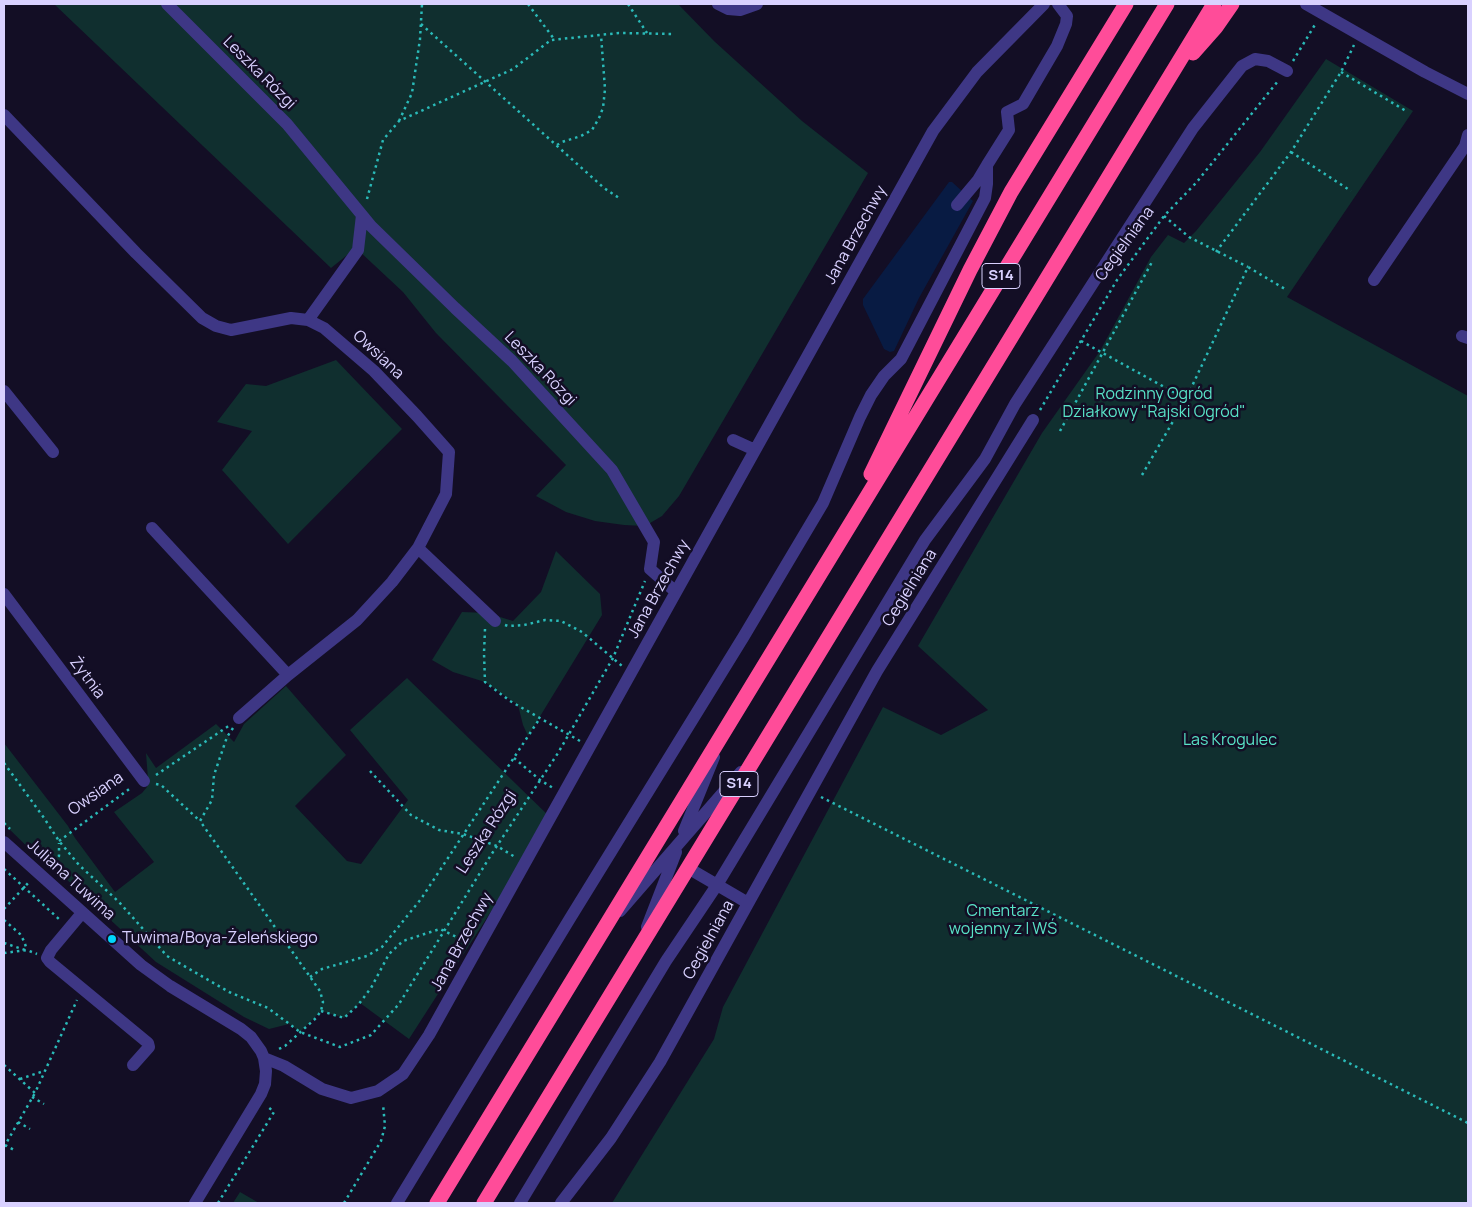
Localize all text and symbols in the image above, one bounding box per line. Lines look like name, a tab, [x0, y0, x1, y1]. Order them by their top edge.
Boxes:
street label: Leszka Rózgi	[219, 33, 299, 113]
street label: Jana Brzechwy	[821, 182, 891, 288]
street label: Cegielniana	[1091, 203, 1159, 285]
road number: S14	[982, 264, 1020, 288]
street label: Owsiana	[348, 327, 408, 383]
street label: Leszka Rózgi	[500, 328, 580, 410]
park label: Rodzinny Ogród Działkowy "Rajski Ogród"	[1062, 385, 1246, 423]
street label: Jana Brzechwy	[624, 536, 694, 642]
street label: Cegielniana	[879, 546, 941, 630]
street label: Żytnia	[65, 653, 109, 703]
park label: Las Krogulec	[1183, 731, 1277, 751]
street label: Owsiana	[65, 768, 127, 820]
road number: S14	[720, 772, 758, 796]
street label: Leszka Rózgi	[453, 787, 521, 877]
street label: Juliana Tuwima	[23, 836, 119, 924]
street label: Jana Brzechwy	[427, 889, 497, 995]
street label: Cegielniana	[679, 897, 739, 983]
park label: Cmentarz wojenny z I WŚ	[949, 902, 1057, 940]
place label: Tuwima/Boya-Żeleńskiego	[122, 929, 318, 949]
marker: Tuwima/Boya-Żeleńskiego	[106, 933, 118, 945]

